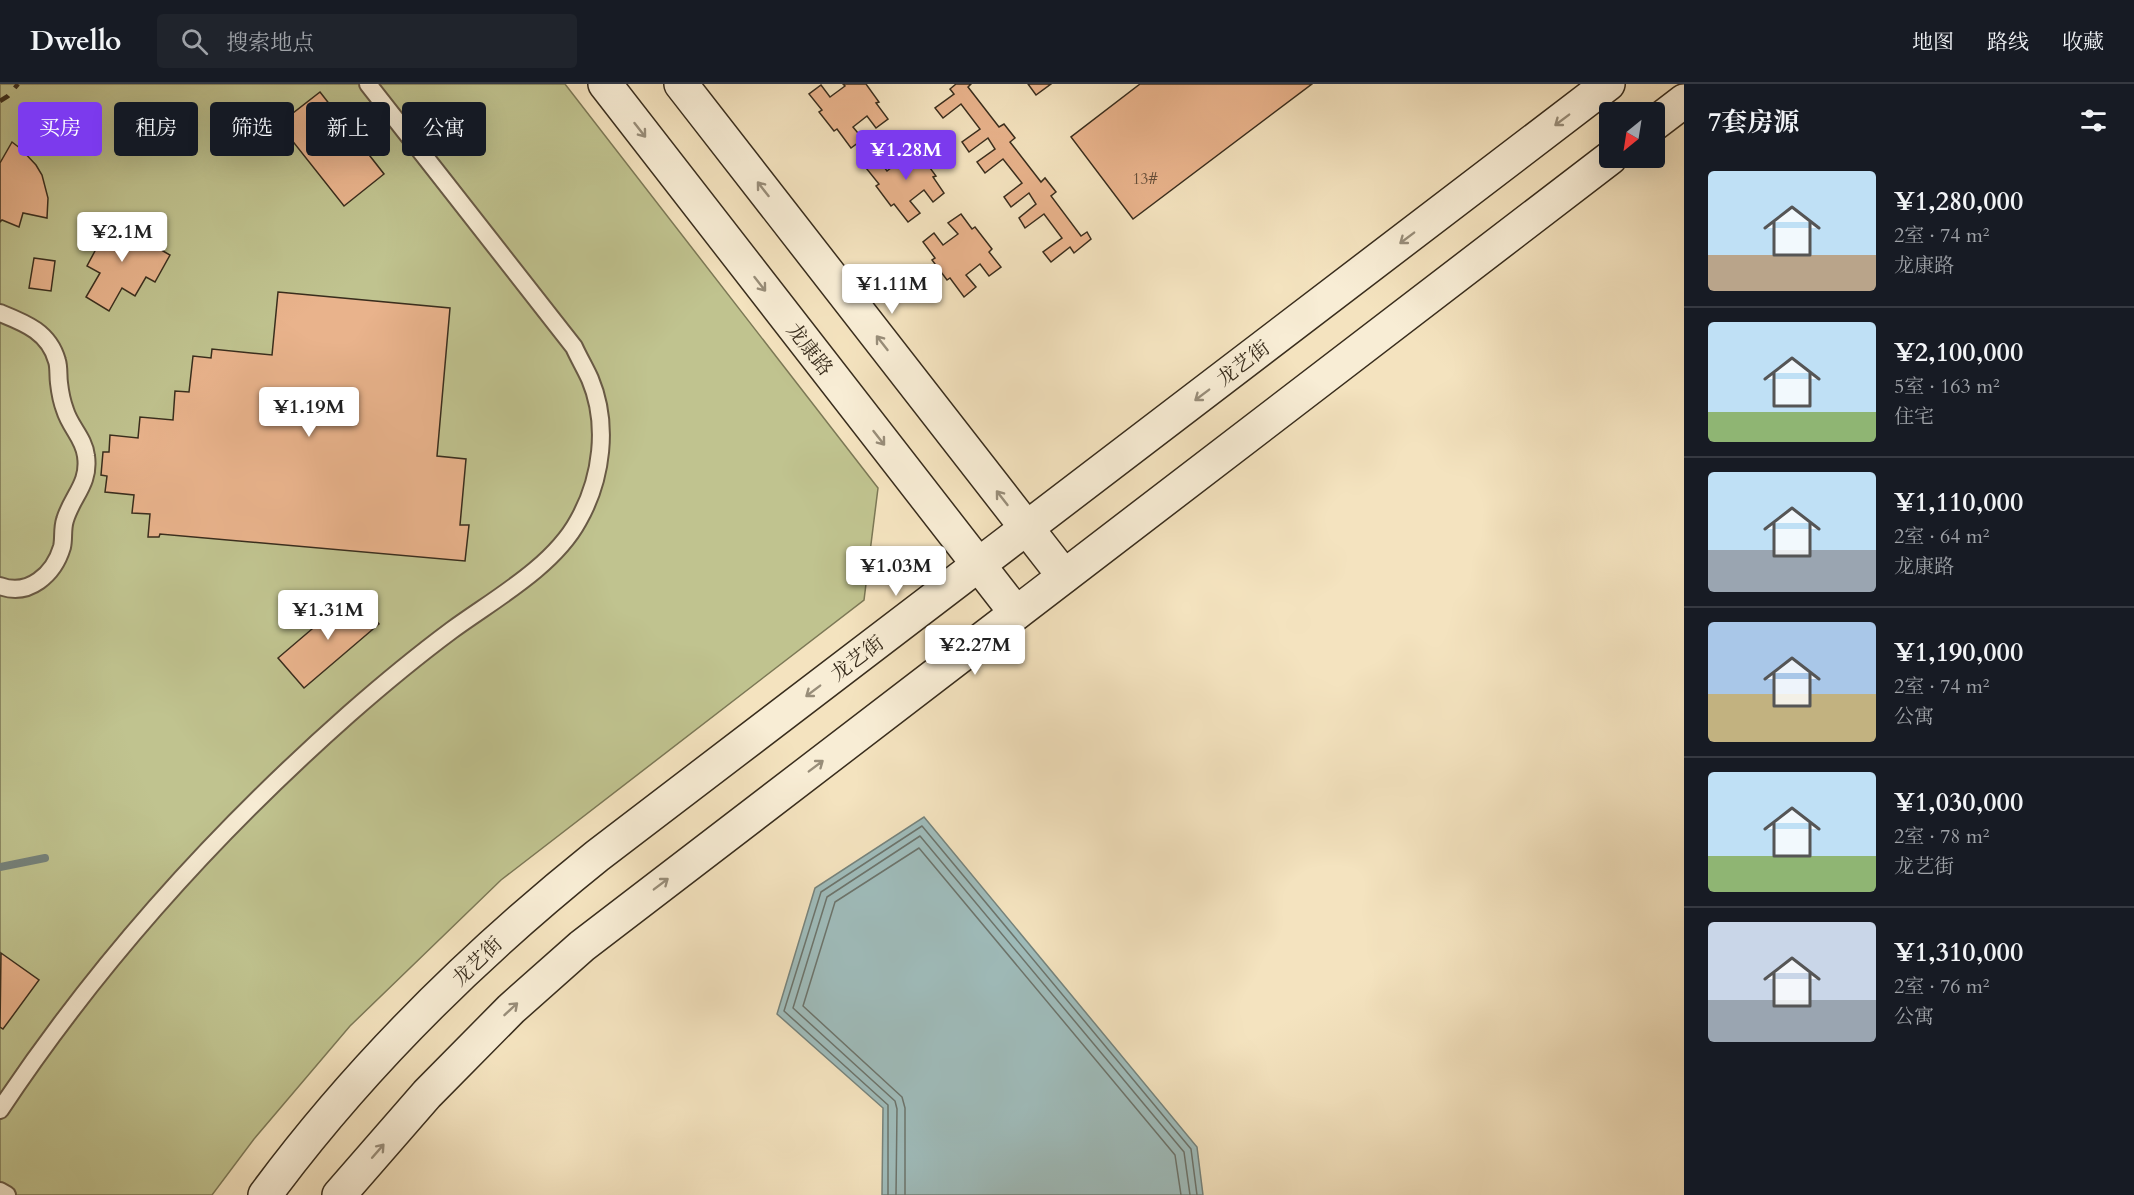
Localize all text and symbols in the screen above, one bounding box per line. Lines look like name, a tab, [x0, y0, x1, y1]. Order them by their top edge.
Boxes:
search box	[157, 14, 577, 68]
text: Dwello	[30, 22, 121, 60]
icon: search	[178, 25, 211, 58]
text: 搜索地点	[226, 28, 314, 58]
text: 地图	[1912, 28, 1954, 57]
text: 路线	[1987, 28, 2029, 57]
text: 收藏	[2062, 28, 2104, 57]
chip: 买房	[18, 102, 102, 156]
chip: 租房	[114, 102, 198, 156]
chip: 筛选	[210, 102, 294, 156]
chip: 新上	[306, 102, 390, 156]
chip: 公寓	[402, 102, 486, 156]
north arrow	[1599, 102, 1665, 168]
map controls	[1599, 102, 1665, 168]
icon: filters	[2077, 104, 2110, 137]
text: 7套房源	[1708, 105, 1799, 140]
one-way arrow	[1554, 113, 1570, 126]
one-way arrow	[634, 122, 647, 138]
pin: ¥1.28M	[857, 130, 955, 181]
text: ¥1.28M	[870, 136, 942, 163]
house number: 13#	[1132, 168, 1159, 190]
one-way arrow	[756, 182, 769, 198]
text: ¥1,280,000	[1894, 184, 2023, 219]
icon: home	[1756, 195, 1828, 267]
pin: ¥2.1M	[80, 212, 164, 263]
text: ¥2.1M	[91, 218, 153, 245]
text: 2室 · 74 m²	[1894, 222, 1990, 249]
one-way arrow	[1399, 231, 1415, 244]
text: 龙康路	[1894, 252, 1954, 279]
pin: ¥1.11M	[843, 264, 941, 315]
text: ¥1.11M	[856, 270, 928, 297]
one-way arrow	[753, 276, 766, 292]
street label: 龙康路	[780, 317, 839, 381]
street label: 龙艺街	[1211, 335, 1275, 392]
text: ¥2,100,000	[1894, 335, 2023, 370]
one-way arrow	[876, 336, 889, 352]
icon: home	[1756, 346, 1828, 418]
text: 5室 · 163 m²	[1894, 373, 2000, 400]
pin: ¥1.19M	[260, 387, 358, 438]
one-way arrow	[1194, 388, 1210, 401]
text: ¥1.19M	[273, 393, 345, 420]
text: 住宅	[1894, 403, 1934, 430]
one-way arrow	[873, 430, 886, 446]
text: ¥1,110,000	[1894, 485, 2023, 520]
one-way arrow	[995, 490, 1008, 506]
icon: home	[1756, 496, 1828, 568]
text: 2室 · 64 m²	[1894, 523, 1990, 550]
pin: ¥1.03M	[847, 546, 945, 597]
text: ¥1.03M	[860, 552, 932, 579]
text: 龙康路	[1894, 553, 1954, 580]
pin: ¥1.31M	[279, 590, 377, 641]
text: ¥1.31M	[292, 596, 364, 623]
pin: ¥2.27M	[926, 625, 1024, 676]
street label: 龙艺街	[825, 630, 889, 687]
text: ¥2.27M	[939, 631, 1011, 658]
text: ¥1,190,000	[1894, 635, 2023, 670]
icon: home	[1756, 646, 1828, 718]
text: 2室 · 74 m²	[1894, 673, 1990, 700]
one-way arrow	[806, 685, 822, 698]
text: 公寓	[1894, 703, 1934, 730]
one-way arrow	[807, 759, 823, 772]
text: ¥1,030,000	[1894, 785, 2023, 820]
icon: home	[1756, 796, 1828, 868]
text: 2室 · 78 m²	[1894, 823, 1990, 850]
text: 龙艺街	[1894, 853, 1954, 880]
one-way arrow	[652, 878, 668, 890]
street label: 龙艺街	[446, 931, 508, 992]
text: ¥1,310,000	[1894, 935, 2023, 970]
icon: home	[1756, 946, 1828, 1018]
text: 2室 · 76 m²	[1894, 973, 1990, 1000]
one-way arrow	[504, 1002, 519, 1016]
text: 公寓	[1894, 1003, 1934, 1030]
one-way arrow	[371, 1143, 384, 1159]

